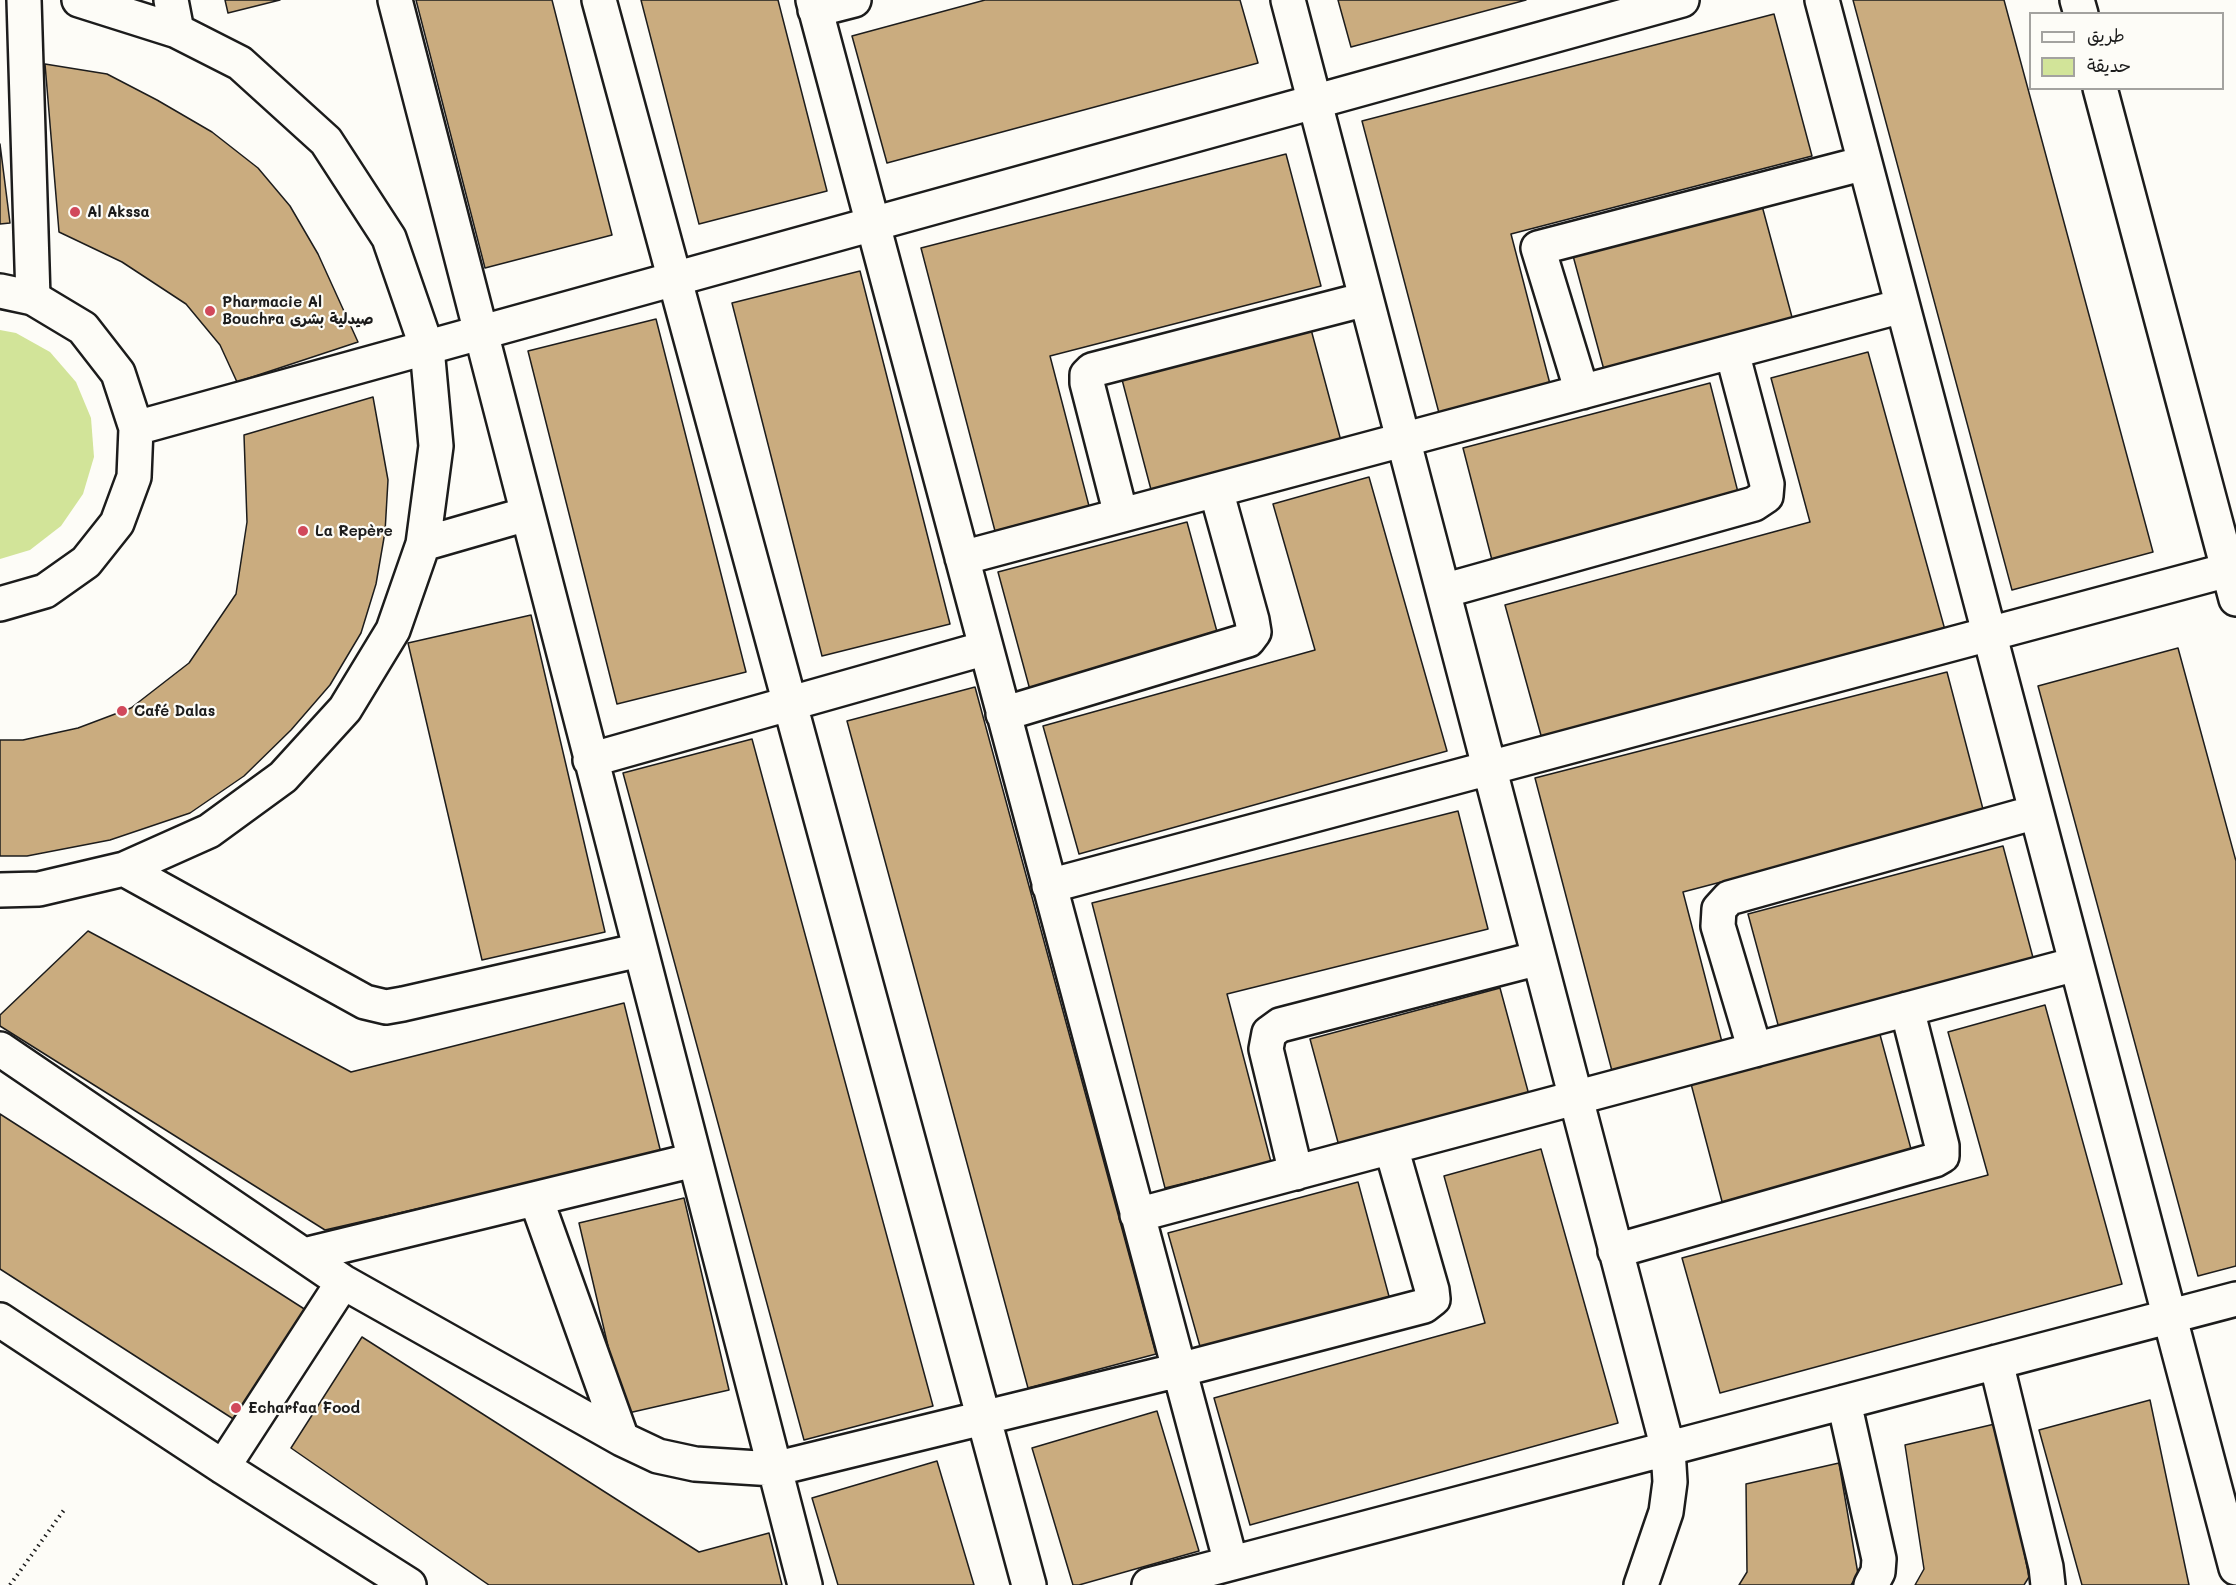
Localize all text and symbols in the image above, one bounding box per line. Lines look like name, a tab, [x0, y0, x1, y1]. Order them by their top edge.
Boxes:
legend	[2029, 12, 2224, 90]
text: طريق	[2087, 23, 2125, 47]
text: حديقة	[2087, 53, 2131, 77]
place label: Al Akssa	[87, 203, 150, 221]
marker: Al Akssa	[68, 205, 82, 219]
place label: Pharmacie Al Bouchra صيدلية بشرى	[222, 293, 373, 328]
marker: Pharmacie Al Bouchra صيدلية بشرى	[203, 304, 217, 318]
place label: La Repère	[315, 522, 393, 540]
marker: La Repère	[296, 524, 310, 538]
place label: Café Dalas	[134, 702, 215, 720]
marker: Café Dalas	[115, 704, 129, 718]
place label: Echarfaa Food	[248, 1399, 360, 1417]
marker: Echarfaa Food	[229, 1401, 243, 1415]

